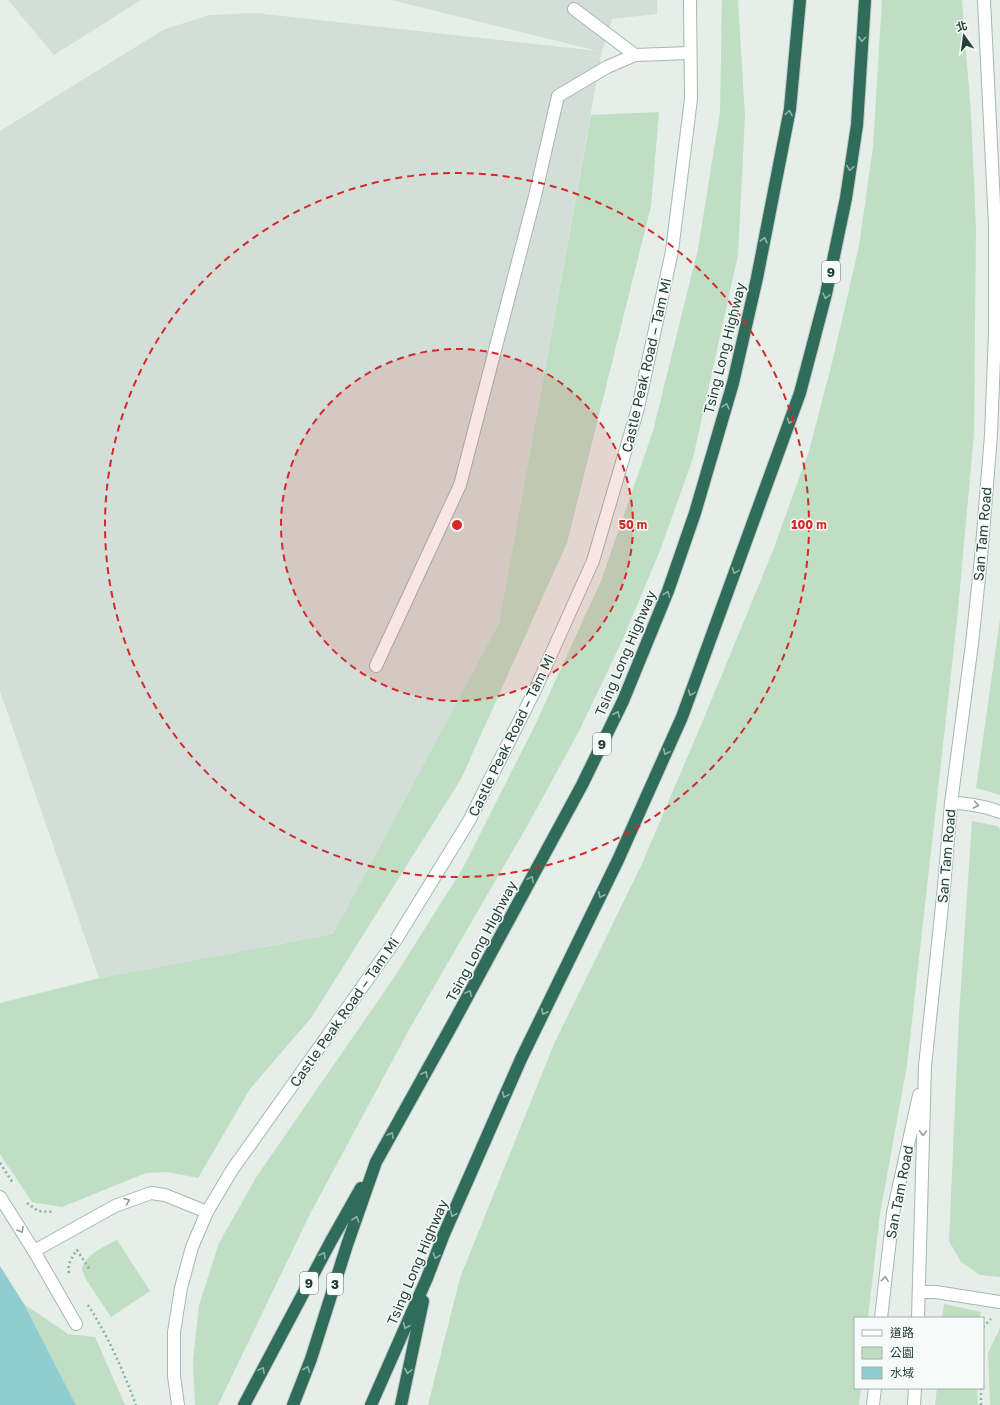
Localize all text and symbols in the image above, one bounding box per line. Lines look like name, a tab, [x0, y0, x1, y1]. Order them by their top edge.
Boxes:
north arrow	[944, 16, 984, 56]
text: 北	[955, 18, 968, 33]
one-way arrow	[858, 36, 867, 42]
one-way arrow	[784, 110, 793, 116]
one-way arrow	[846, 165, 855, 171]
one-way arrow	[760, 237, 768, 243]
road number: 9	[822, 261, 840, 283]
street label: Castle Peak Road – Tam Mi	[618, 276, 674, 454]
street label: Tsing Long Highway	[699, 280, 749, 415]
one-way arrow	[822, 293, 830, 299]
one-way arrow	[721, 403, 730, 410]
one-way arrow	[786, 417, 794, 424]
street label: San Tam Road	[969, 486, 995, 582]
text: 50 m	[619, 517, 647, 532]
text: 100 m	[791, 517, 827, 532]
centre of rings	[450, 518, 464, 532]
one-way arrow	[732, 568, 740, 575]
street label: Tsing Long Highway	[591, 588, 659, 718]
one-way arrow	[662, 590, 670, 597]
street label: Castle Peak Road – Tam Mi	[464, 651, 558, 819]
one-way arrow	[687, 690, 695, 697]
one-way arrow	[612, 710, 620, 718]
road number: 9	[593, 733, 611, 755]
one-way arrow	[663, 748, 671, 756]
one-way arrow	[973, 800, 979, 809]
street label: San Tam Road	[933, 808, 959, 904]
one-way arrow	[527, 876, 534, 883]
street label: Tsing Long Highway	[442, 877, 520, 1004]
one-way arrow	[598, 891, 606, 899]
street label: Castle Peak Road – Tam Mi	[286, 934, 402, 1090]
one-way arrow	[465, 990, 472, 997]
one-way arrow	[541, 1008, 549, 1016]
one-way arrow	[421, 1070, 428, 1078]
one-way arrow	[502, 1091, 510, 1098]
one-way arrow	[919, 1130, 927, 1136]
one-way arrow	[386, 1132, 394, 1139]
street label: San Tam Road	[882, 1144, 916, 1240]
street label: Tsing Long Highway	[383, 1197, 451, 1327]
one-way arrow	[123, 1198, 130, 1206]
one-way arrow	[449, 1210, 457, 1217]
one-way arrow	[352, 1215, 360, 1222]
one-way arrow	[16, 1226, 24, 1233]
one-way arrow	[318, 1252, 326, 1260]
one-way arrow	[432, 1252, 440, 1259]
road number: 9	[300, 1272, 318, 1294]
road number: 3	[327, 1273, 343, 1295]
one-way arrow	[881, 1276, 890, 1282]
legend	[854, 1317, 984, 1389]
one-way arrow	[403, 1322, 411, 1330]
text: 道路	[890, 1325, 914, 1340]
text: 公園	[890, 1345, 914, 1360]
one-way arrow	[303, 1365, 311, 1372]
text: 水域	[890, 1365, 914, 1380]
one-way arrow	[258, 1367, 265, 1375]
one-way arrow	[405, 1368, 413, 1374]

